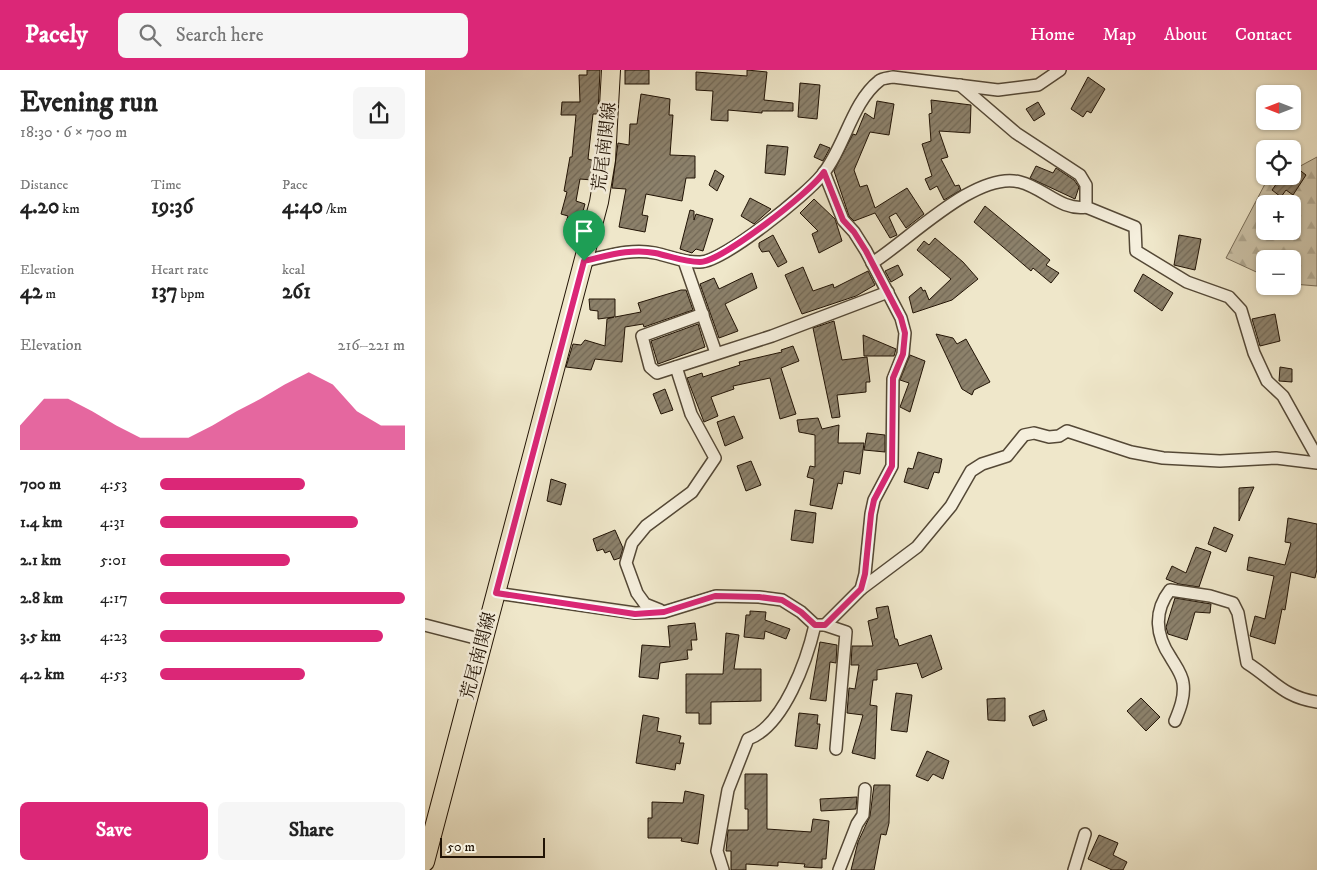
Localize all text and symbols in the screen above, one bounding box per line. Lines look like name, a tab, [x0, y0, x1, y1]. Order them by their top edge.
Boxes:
search box	[118, 13, 468, 58]
text: Pacely	[25, 20, 88, 50]
icon: search	[136, 21, 164, 49]
text: Search here	[176, 24, 264, 47]
text: Home	[1030, 24, 1075, 46]
text: Map	[1103, 24, 1136, 46]
text: About	[1164, 24, 1207, 46]
text: Contact	[1235, 24, 1292, 46]
text: Evening run	[20, 85, 158, 120]
north arrow	[1256, 85, 1301, 130]
map controls	[1256, 85, 1301, 295]
button: share	[353, 87, 405, 139]
street label: 荒尾南関線	[589, 101, 621, 193]
text: 18:30 · 6 × 700 m	[20, 122, 127, 142]
button: locate	[1256, 140, 1301, 185]
text: Distance	[20, 176, 68, 194]
text: Time	[151, 176, 181, 194]
text: Pace	[282, 176, 308, 194]
text: 4.20	[20, 194, 59, 220]
text: 19:36	[151, 194, 193, 220]
text: 4:40	[282, 194, 323, 220]
button: +	[1256, 195, 1301, 240]
text: km	[59, 200, 80, 218]
text: /km	[323, 200, 347, 218]
pin	[563, 210, 605, 261]
icon: arrive	[570, 217, 598, 245]
button: −	[1256, 250, 1301, 295]
text: Elevation	[20, 261, 74, 279]
text: Heart rate	[151, 261, 208, 279]
text: kcal	[282, 261, 305, 279]
text: 42	[20, 279, 42, 305]
text: 137	[151, 279, 178, 305]
text: 261	[282, 279, 311, 305]
text: m	[42, 285, 56, 303]
text: bpm	[178, 285, 205, 303]
text: Elevation	[20, 335, 82, 355]
text: 216–221 m	[338, 335, 405, 355]
text: 700 m	[20, 474, 61, 494]
text: 4:53	[100, 474, 127, 494]
text: 1.4 km	[20, 512, 62, 532]
text: 4:31	[100, 512, 125, 532]
text: 2.1 km	[20, 550, 61, 570]
text: 5:01	[100, 550, 127, 570]
text: 2.8 km	[20, 588, 63, 608]
text: 4:17	[100, 588, 128, 608]
street label: 荒尾南関線	[457, 610, 501, 702]
text: 3.5 km	[20, 626, 61, 646]
text: 4:23	[100, 626, 127, 646]
text: 4.2 km	[20, 664, 65, 684]
text: 4:53	[100, 664, 127, 684]
button: Save	[20, 802, 208, 860]
button: Share	[218, 802, 405, 860]
scale bar	[440, 835, 545, 858]
text: 50 m	[447, 838, 475, 856]

